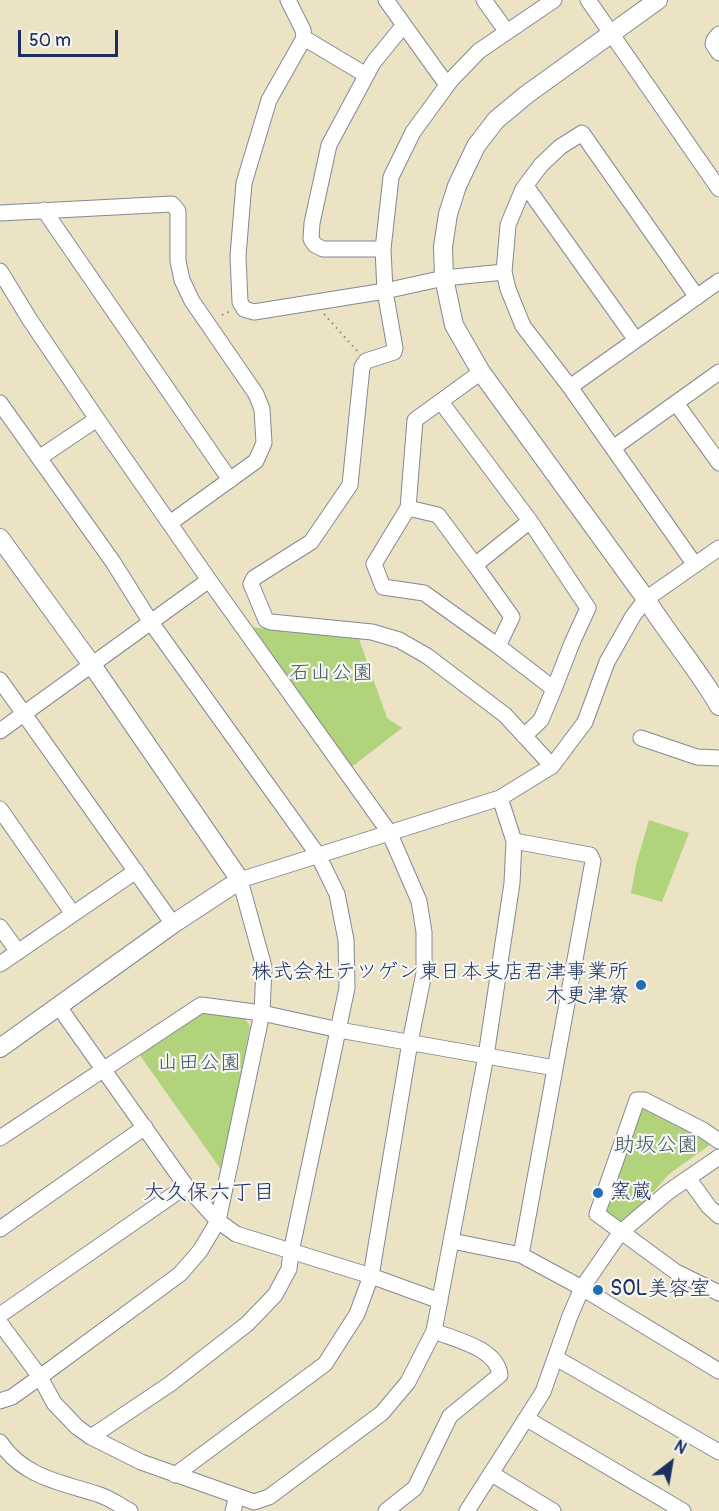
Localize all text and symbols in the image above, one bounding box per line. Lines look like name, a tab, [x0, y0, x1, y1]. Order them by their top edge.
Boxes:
scale bar	[21, 18, 122, 56]
text: 50 m	[29, 29, 71, 52]
park label: 石山公園	[289, 661, 373, 687]
place label: 株式会社テツゲン東日本支店君津事業所 木更津寮	[251, 960, 629, 1010]
marker: 株式会社テツゲン東日本支店君津事業所 木更津寮	[634, 978, 648, 992]
park label: 山田公園	[157, 1051, 241, 1077]
park label: 助坂公園	[614, 1133, 698, 1159]
district label: 大久保六丁目	[143, 1180, 275, 1206]
place label: 窯蔵	[610, 1180, 652, 1206]
marker: 窯蔵	[591, 1186, 605, 1200]
place label: SOL美容室	[610, 1277, 710, 1303]
marker: SOL美容室	[591, 1283, 605, 1297]
north arrow	[641, 1433, 701, 1493]
text: N	[670, 1436, 690, 1459]

